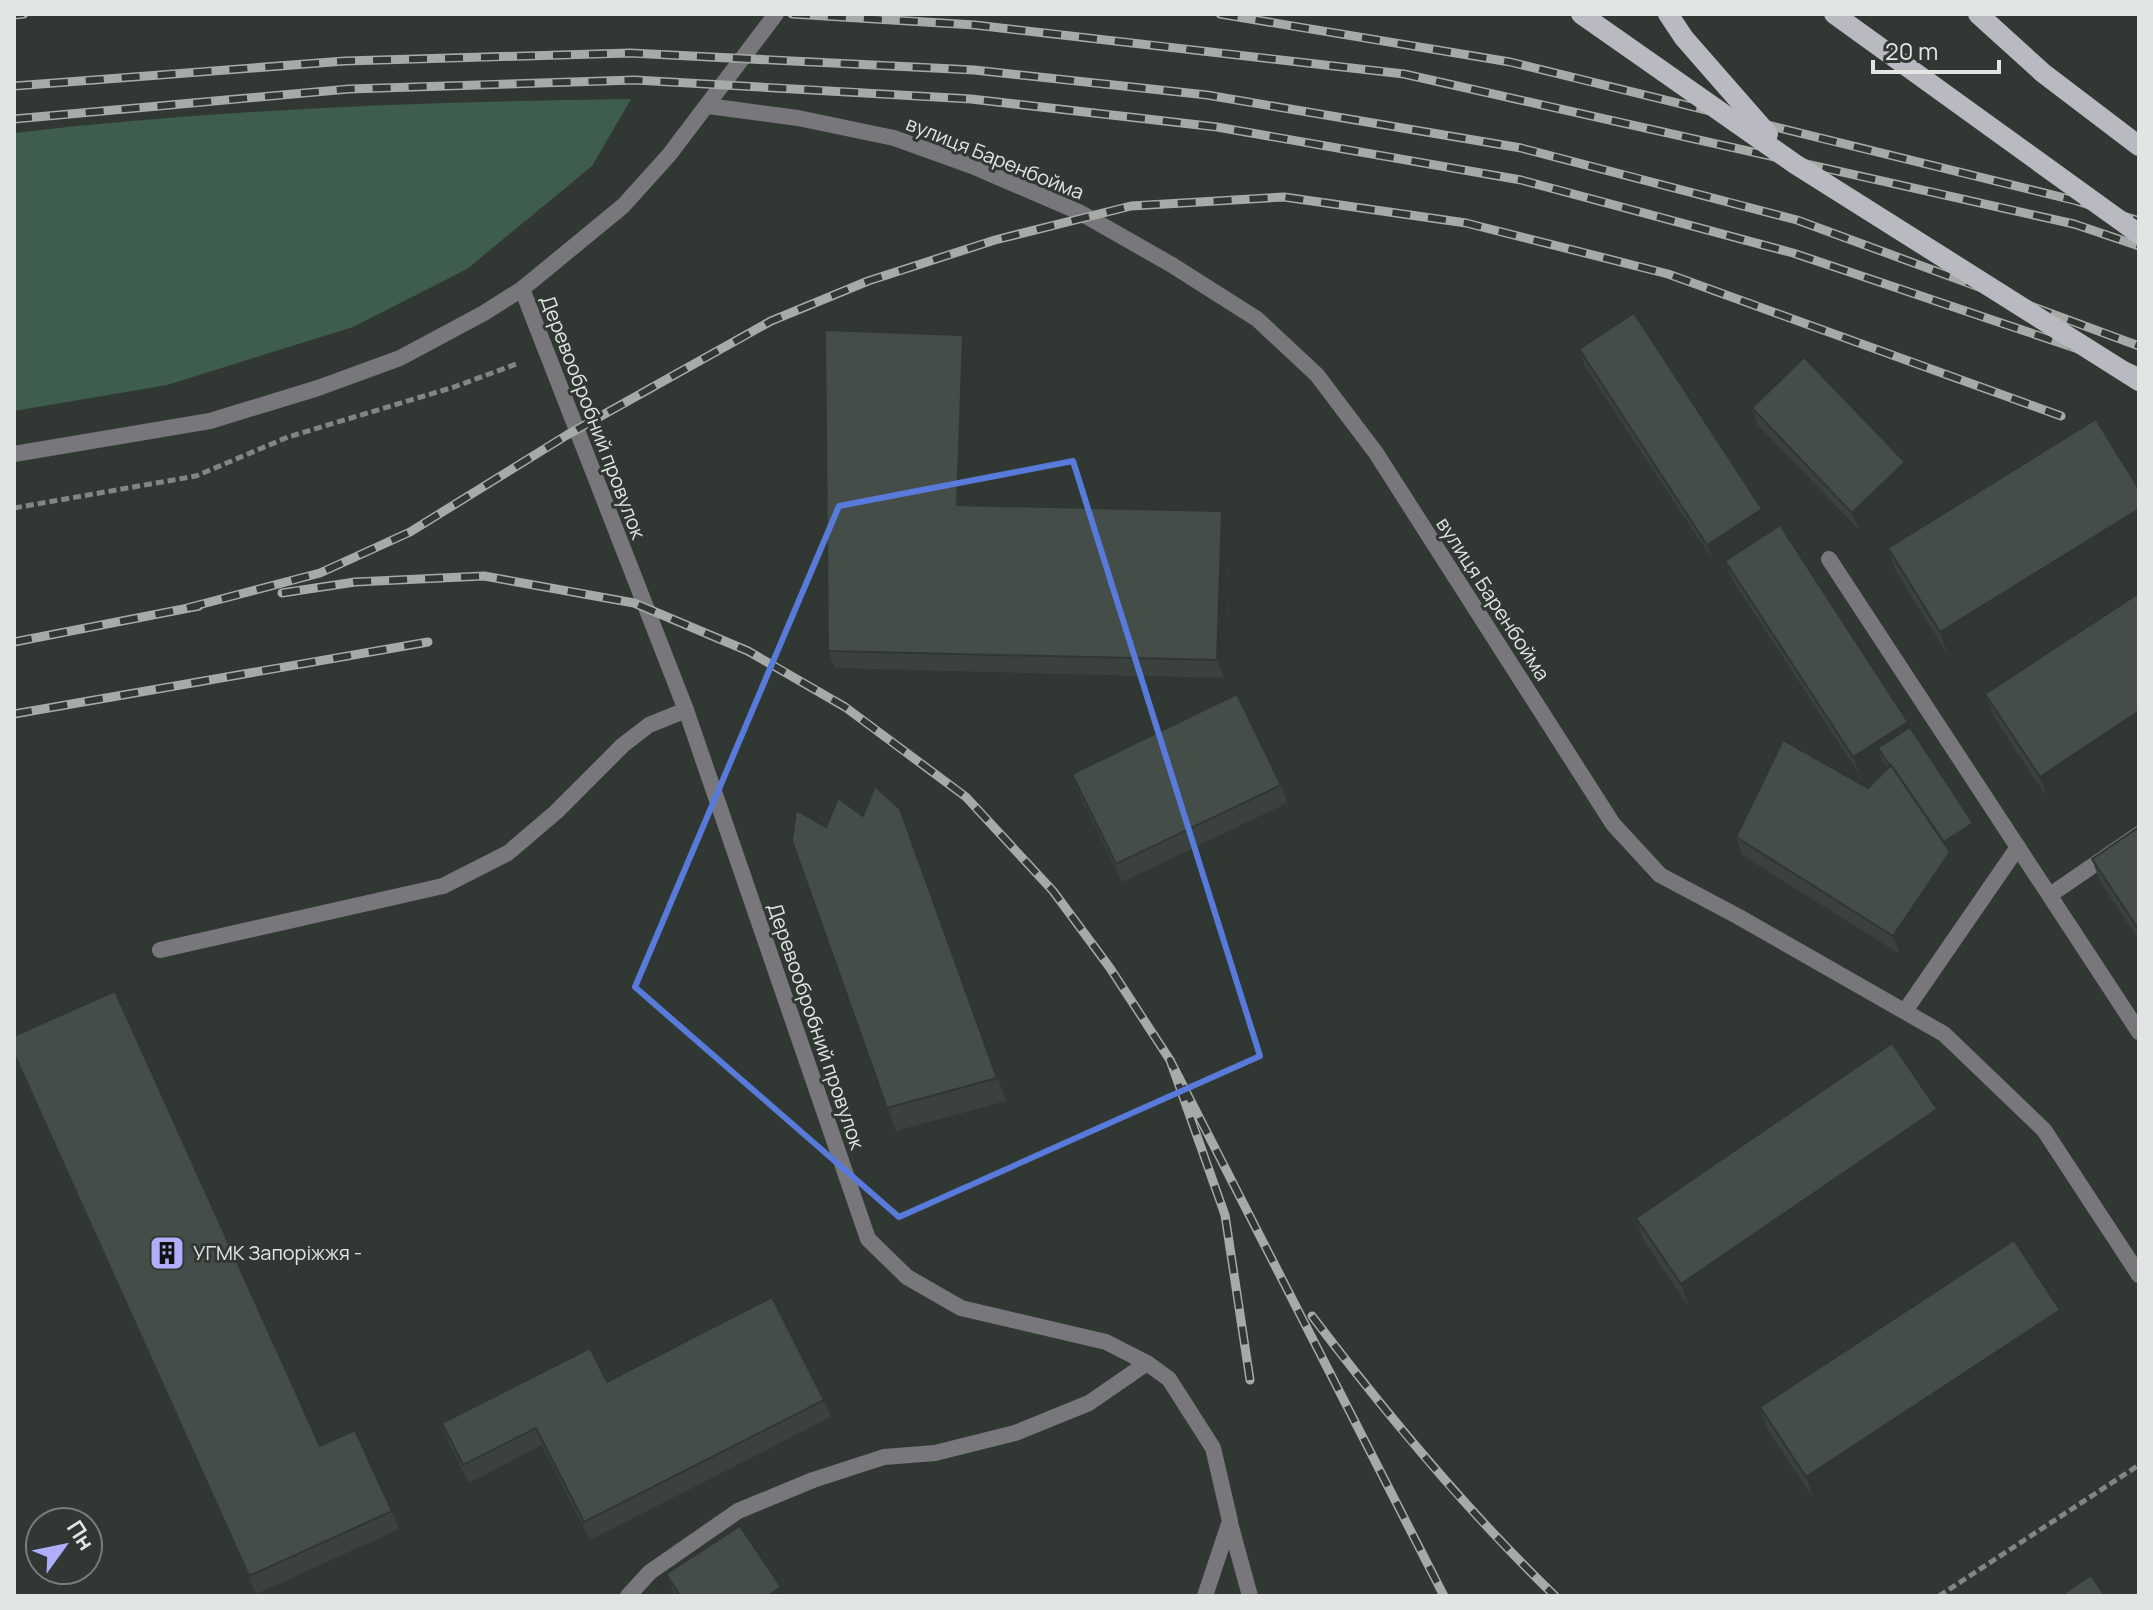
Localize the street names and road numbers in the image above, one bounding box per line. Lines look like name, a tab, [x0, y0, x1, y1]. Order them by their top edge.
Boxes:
street label: вулиця Баренбойма	[902, 110, 1088, 206]
street label: Деревообробний провулок	[534, 291, 653, 544]
street label: вулиця Баренбойма	[1430, 512, 1556, 686]
street label: Деревообробний провулок	[762, 899, 872, 1154]

